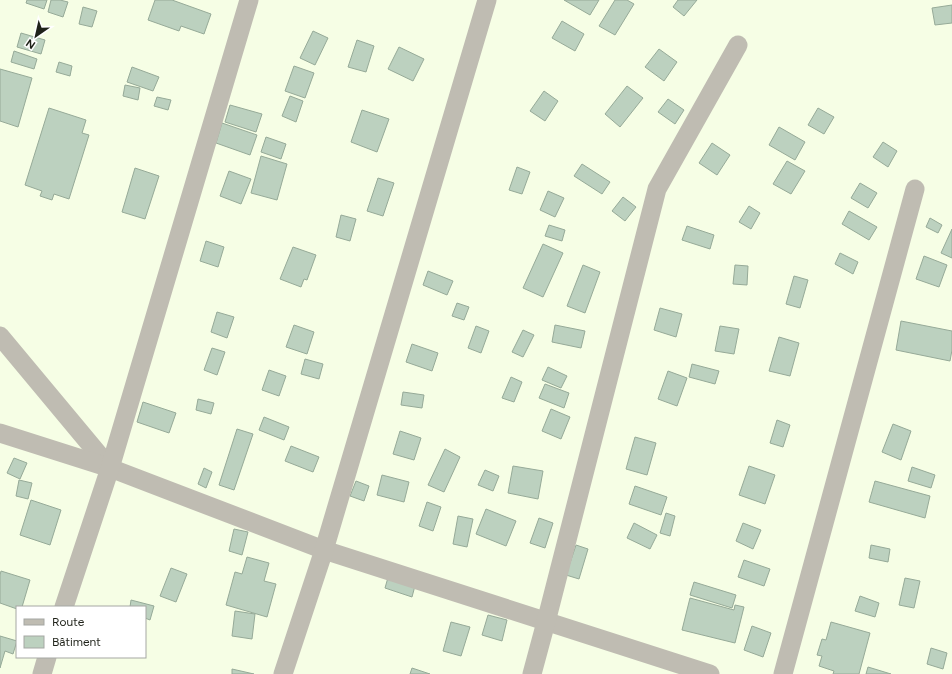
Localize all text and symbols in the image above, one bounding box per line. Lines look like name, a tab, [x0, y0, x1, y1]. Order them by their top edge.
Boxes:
north arrow	[16, 16, 56, 56]
text: N	[24, 36, 38, 52]
legend	[16, 606, 146, 658]
text: Route	[52, 615, 85, 629]
text: Bâtiment	[52, 635, 101, 649]

